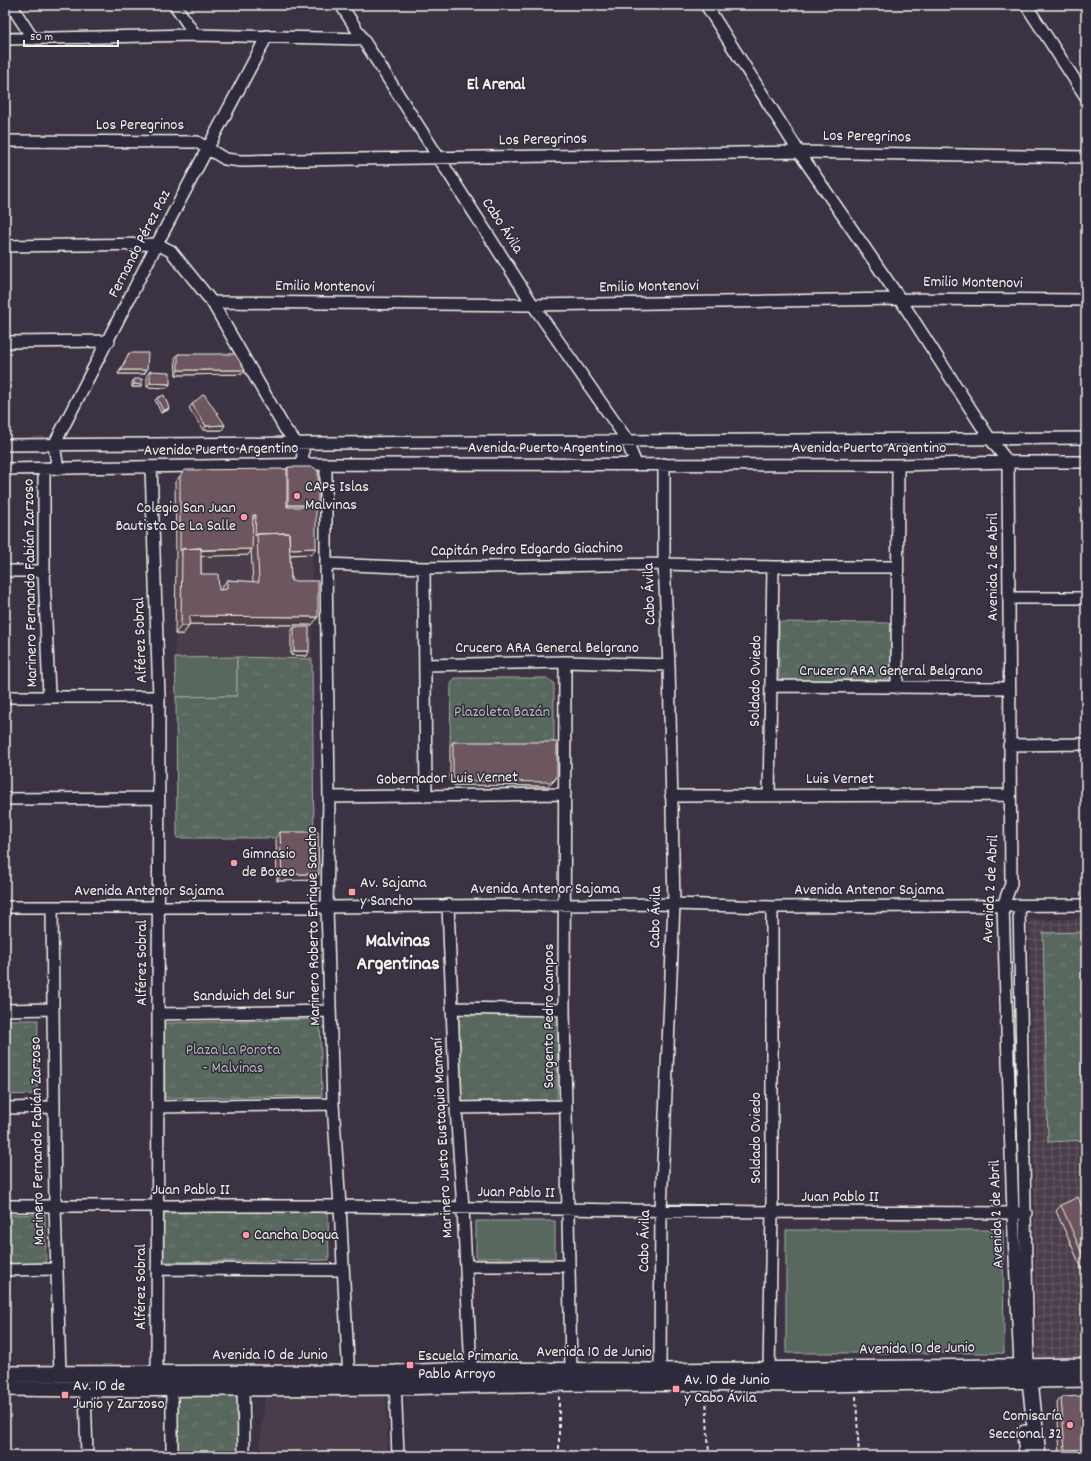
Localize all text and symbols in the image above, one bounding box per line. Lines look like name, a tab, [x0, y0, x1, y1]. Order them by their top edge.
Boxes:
scale bar	[24, 22, 118, 48]
text: 50 m	[30, 29, 53, 46]
district label: El Arenal	[467, 74, 526, 98]
street label: Los Peregrinos	[96, 114, 184, 137]
street label: Los Peregrinos	[823, 125, 912, 149]
street label: Los Peregrinos	[499, 128, 588, 152]
street label: Fernando Pérez Paz	[103, 186, 177, 302]
street label: Cabo Ávila	[475, 194, 529, 259]
street label: Emilio Montenovi	[923, 271, 1023, 295]
street label: Emilio Montenovi	[275, 275, 375, 299]
street label: Emilio Montenovi	[599, 275, 699, 299]
street label: Avenida Puerto Argentino	[143, 437, 299, 463]
street label: Avenida Puerto Argentino	[468, 437, 622, 460]
street label: Avenida Puerto Argentino	[792, 437, 946, 460]
place label: CAPs Islas Malvinas	[305, 476, 369, 517]
street label: Marinero Fernando Fabián Zarzoso	[18, 478, 44, 688]
marker: CAPs Islas Malvinas	[292, 491, 302, 501]
place label: Colegio San Juan Bautista De La Salle	[115, 497, 236, 538]
marker: Colegio San Juan Bautista De La Salle	[239, 512, 249, 522]
street label: Avenida 2 de Abril	[982, 512, 1005, 621]
street label: Capitán Pedro Edgardo Giachino	[431, 537, 623, 563]
street label: Cabo Ávila	[637, 562, 663, 626]
street label: Alférez Sobral	[128, 596, 154, 683]
street label: Soldado Oviedo	[744, 635, 768, 727]
street label: Crucero ARA General Belgrano	[455, 637, 639, 660]
street label: Crucero ARA General Belgrano	[799, 660, 983, 683]
park label: Plazoleta Bazán	[454, 701, 550, 724]
street label: Gobernador Luis Vernet	[376, 766, 518, 792]
street label: Luis Vernet	[806, 768, 874, 791]
street label: Marinero Roberto Enrique Sancho	[301, 826, 327, 1026]
street label: Avenida 2 de Abril	[977, 834, 1005, 944]
place label: Gimnasio de Boxeo	[242, 843, 296, 884]
marker: Gimnasio de Boxeo	[229, 858, 239, 868]
place label: Av. Sajama y Sancho	[360, 872, 427, 913]
street label: Avenida Antenor Sajama	[470, 878, 620, 901]
street label: Avenida Antenor Sajama	[794, 879, 944, 902]
street label: Avenida Antenor Sajama	[74, 880, 224, 903]
street label: Cabo Ávila	[644, 885, 668, 948]
marker: Av. Sajama y Sancho	[347, 887, 357, 897]
street label: Alférez Sobral	[131, 920, 154, 1006]
district label: Malvinas Argentinas	[356, 928, 440, 979]
street label: Sargento Pedro Campos	[538, 943, 561, 1088]
street label: Sandwich del Sur	[193, 984, 295, 1008]
street label: Marinero Fernando Fabián Zarzoso	[25, 1036, 51, 1246]
street label: Marinero Justo Eustaquio Mamaní	[426, 1036, 460, 1239]
park label: Plaza La Porota - Malvinas	[186, 1039, 281, 1080]
street label: Soldado Oviedo	[745, 1092, 768, 1184]
street label: Avenida 2 de Abril	[984, 1159, 1010, 1269]
street label: Juan Pablo II	[152, 1179, 230, 1202]
street label: Juan Pablo II	[477, 1181, 555, 1205]
street label: Juan Pablo II	[801, 1186, 879, 1209]
street label: Cabo Ávila	[633, 1209, 657, 1272]
place label: Cancha Doqua	[254, 1224, 339, 1247]
marker: Cancha Doqua	[241, 1230, 251, 1240]
street label: Alférez Sobral	[130, 1244, 153, 1330]
street label: Avenida 10 de Junio	[859, 1336, 975, 1362]
street label: Avenida 10 de Junio	[536, 1341, 652, 1364]
street label: Avenida 10 de Junio	[212, 1344, 328, 1367]
place label: Escuela Primaria Pablo Arroyo	[418, 1345, 519, 1386]
marker: Escuela Primaria Pablo Arroyo	[405, 1360, 415, 1370]
place label: Av. 10 de Junio y Cabo Ávila	[684, 1369, 770, 1410]
place label: Av. 10 de Junio y Zarzoso	[73, 1375, 165, 1416]
marker: Av. 10 de Junio y Cabo Ávila	[671, 1384, 681, 1394]
marker: Av. 10 de Junio y Zarzoso	[60, 1390, 70, 1400]
place label: Comisaría Seccional 32	[989, 1405, 1062, 1446]
marker: Comisaría Seccional 32	[1065, 1420, 1075, 1430]

